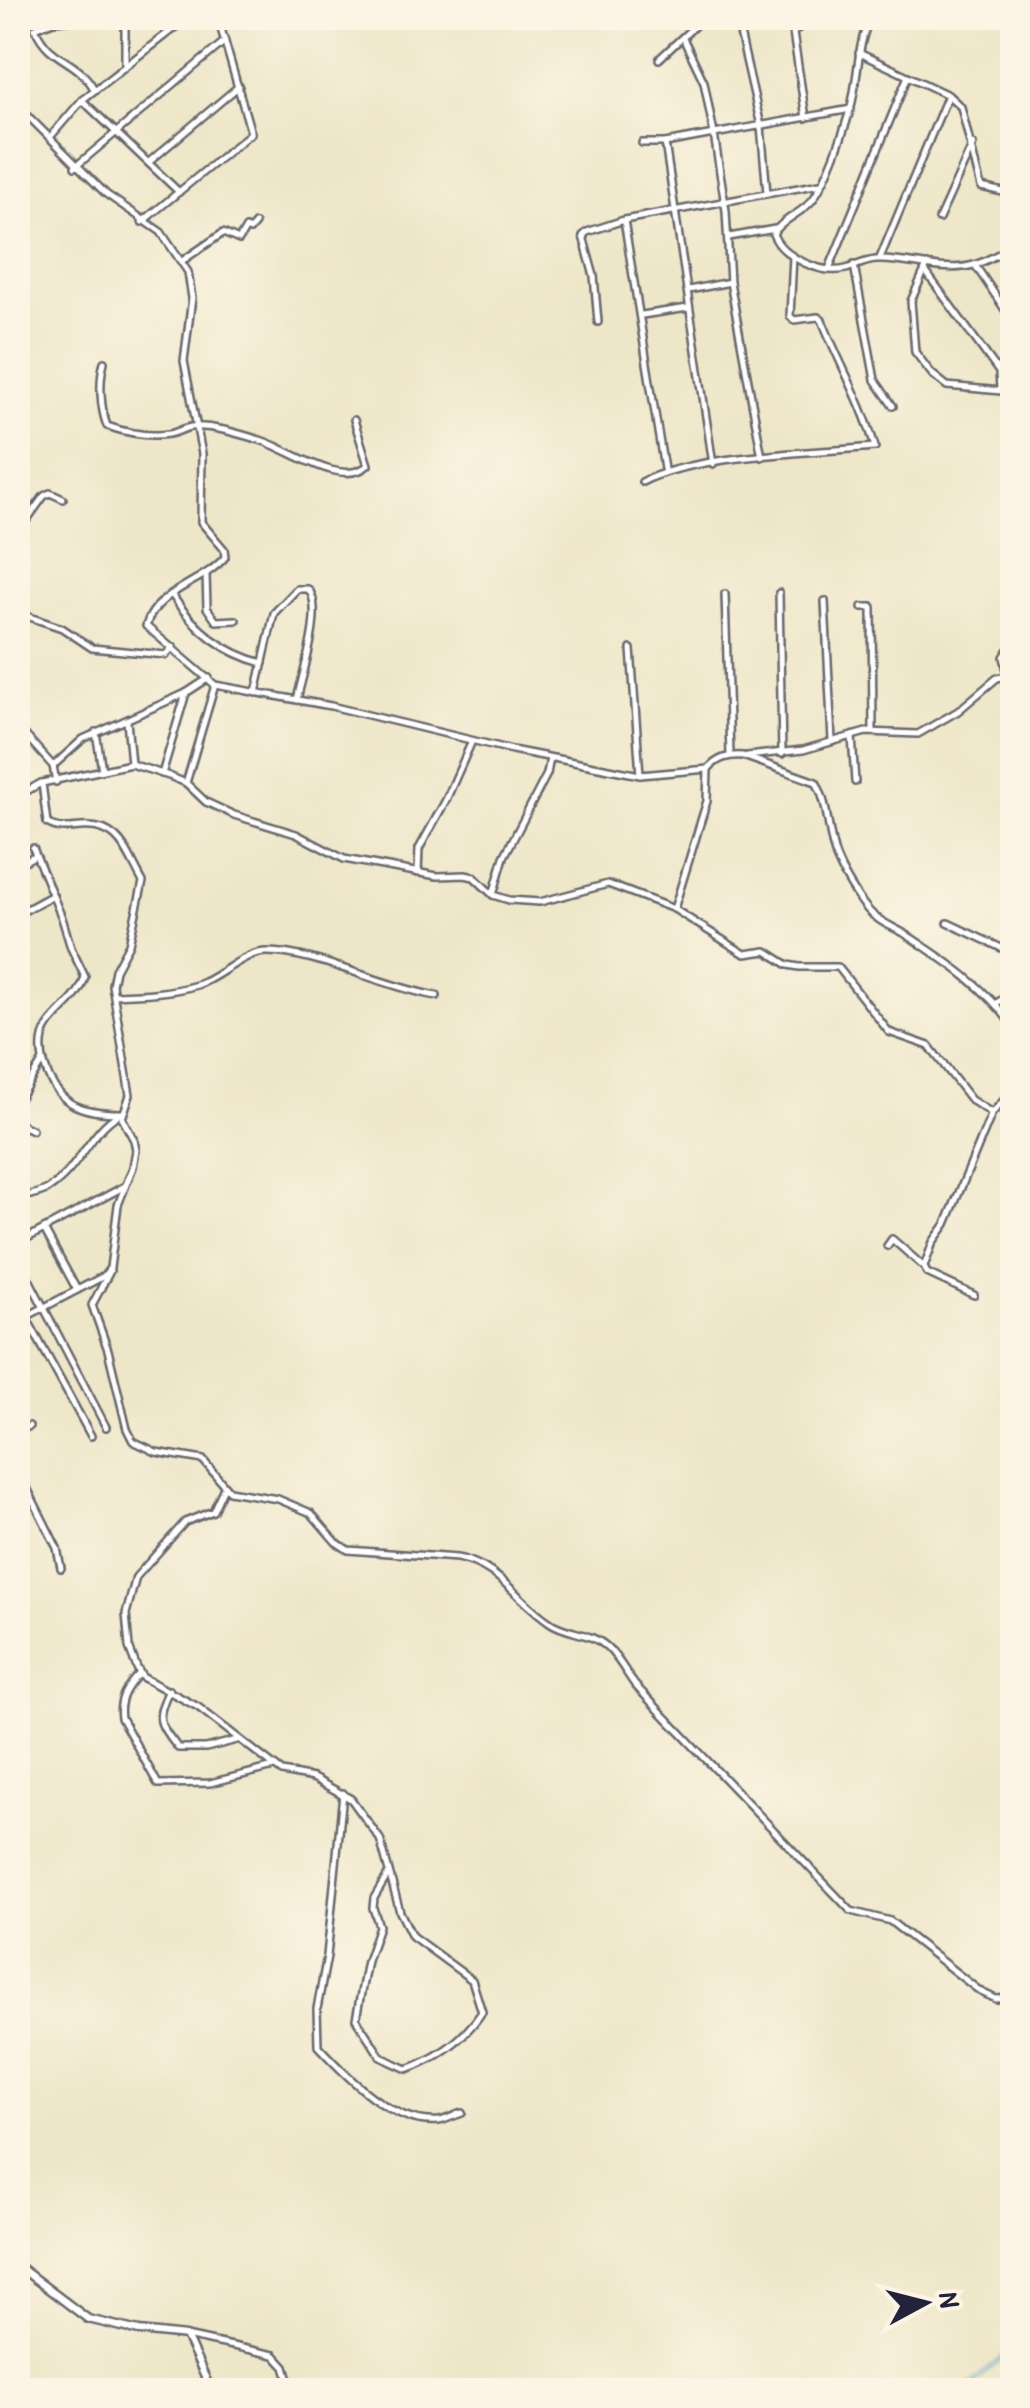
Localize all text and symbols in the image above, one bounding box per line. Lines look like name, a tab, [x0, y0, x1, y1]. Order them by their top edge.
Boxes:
north arrow	[875, 2253, 975, 2353]
text: N	[930, 2290, 970, 2310]

